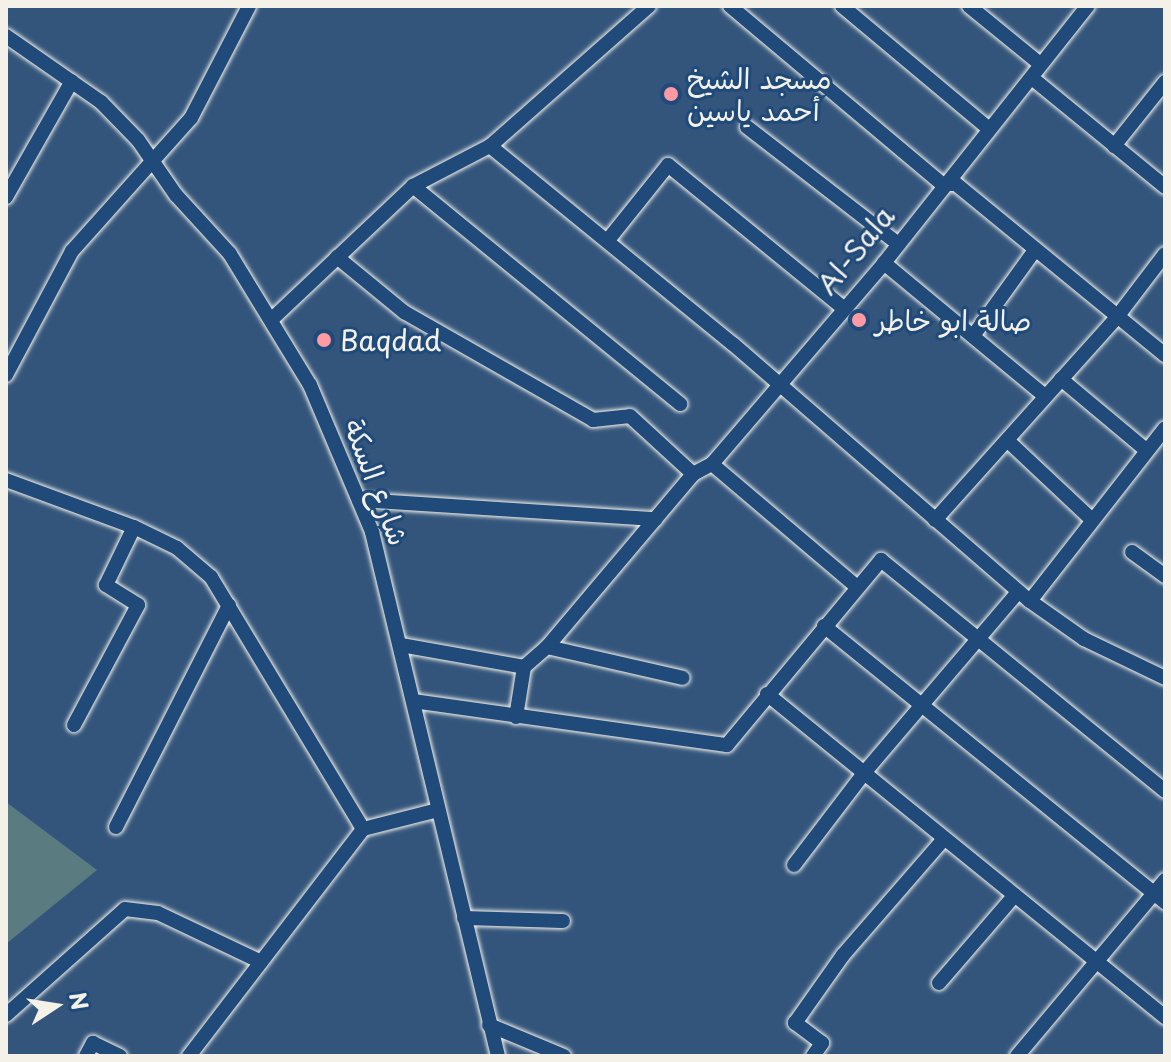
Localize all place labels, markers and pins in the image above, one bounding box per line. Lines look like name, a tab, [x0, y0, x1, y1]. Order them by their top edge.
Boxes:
place label: مسجد الشيخ أحمد ياسين	[687, 61, 832, 127]
marker: مسجد الشيخ أحمد ياسين	[662, 85, 680, 103]
place label: صالة ابو خاطر	[875, 303, 1031, 337]
marker: صالة ابو خاطر	[850, 311, 868, 329]
place label: Baqdad	[340, 323, 441, 357]
marker: Baqdad	[315, 331, 333, 349]

